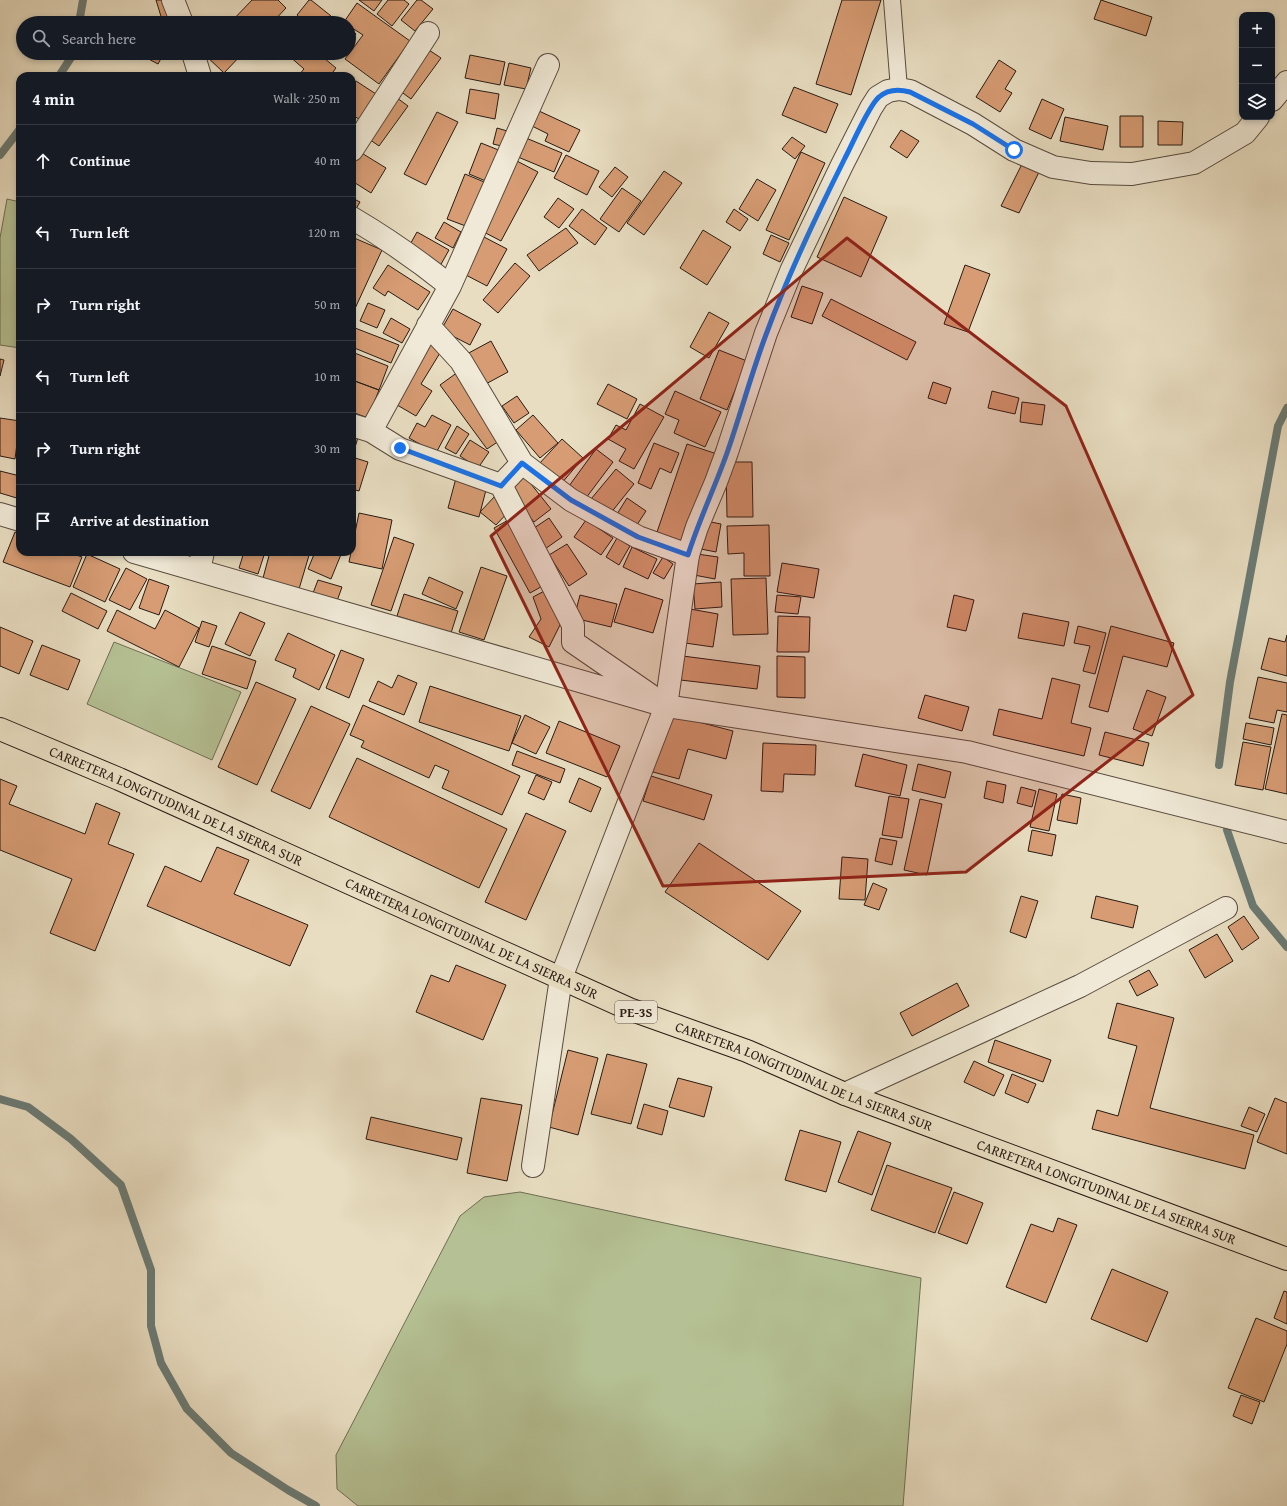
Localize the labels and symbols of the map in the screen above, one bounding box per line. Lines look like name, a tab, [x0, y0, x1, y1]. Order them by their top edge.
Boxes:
route start	[1005, 141, 1023, 159]
route end	[391, 439, 409, 457]
street label: CARRETERA LONGITUDINAL DE LA SIERRA SUR	[46, 741, 307, 871]
street label: CARRETERA LONGITUDINAL DE LA SIERRA SUR	[342, 872, 602, 1004]
road number: PE-3S	[615, 1001, 657, 1023]
street label: CARRETERA LONGITUDINAL DE LA SIERRA SUR	[673, 1016, 936, 1136]
street label: CARRETERA LONGITUDINAL DE LA SIERRA SUR	[974, 1134, 1240, 1249]

